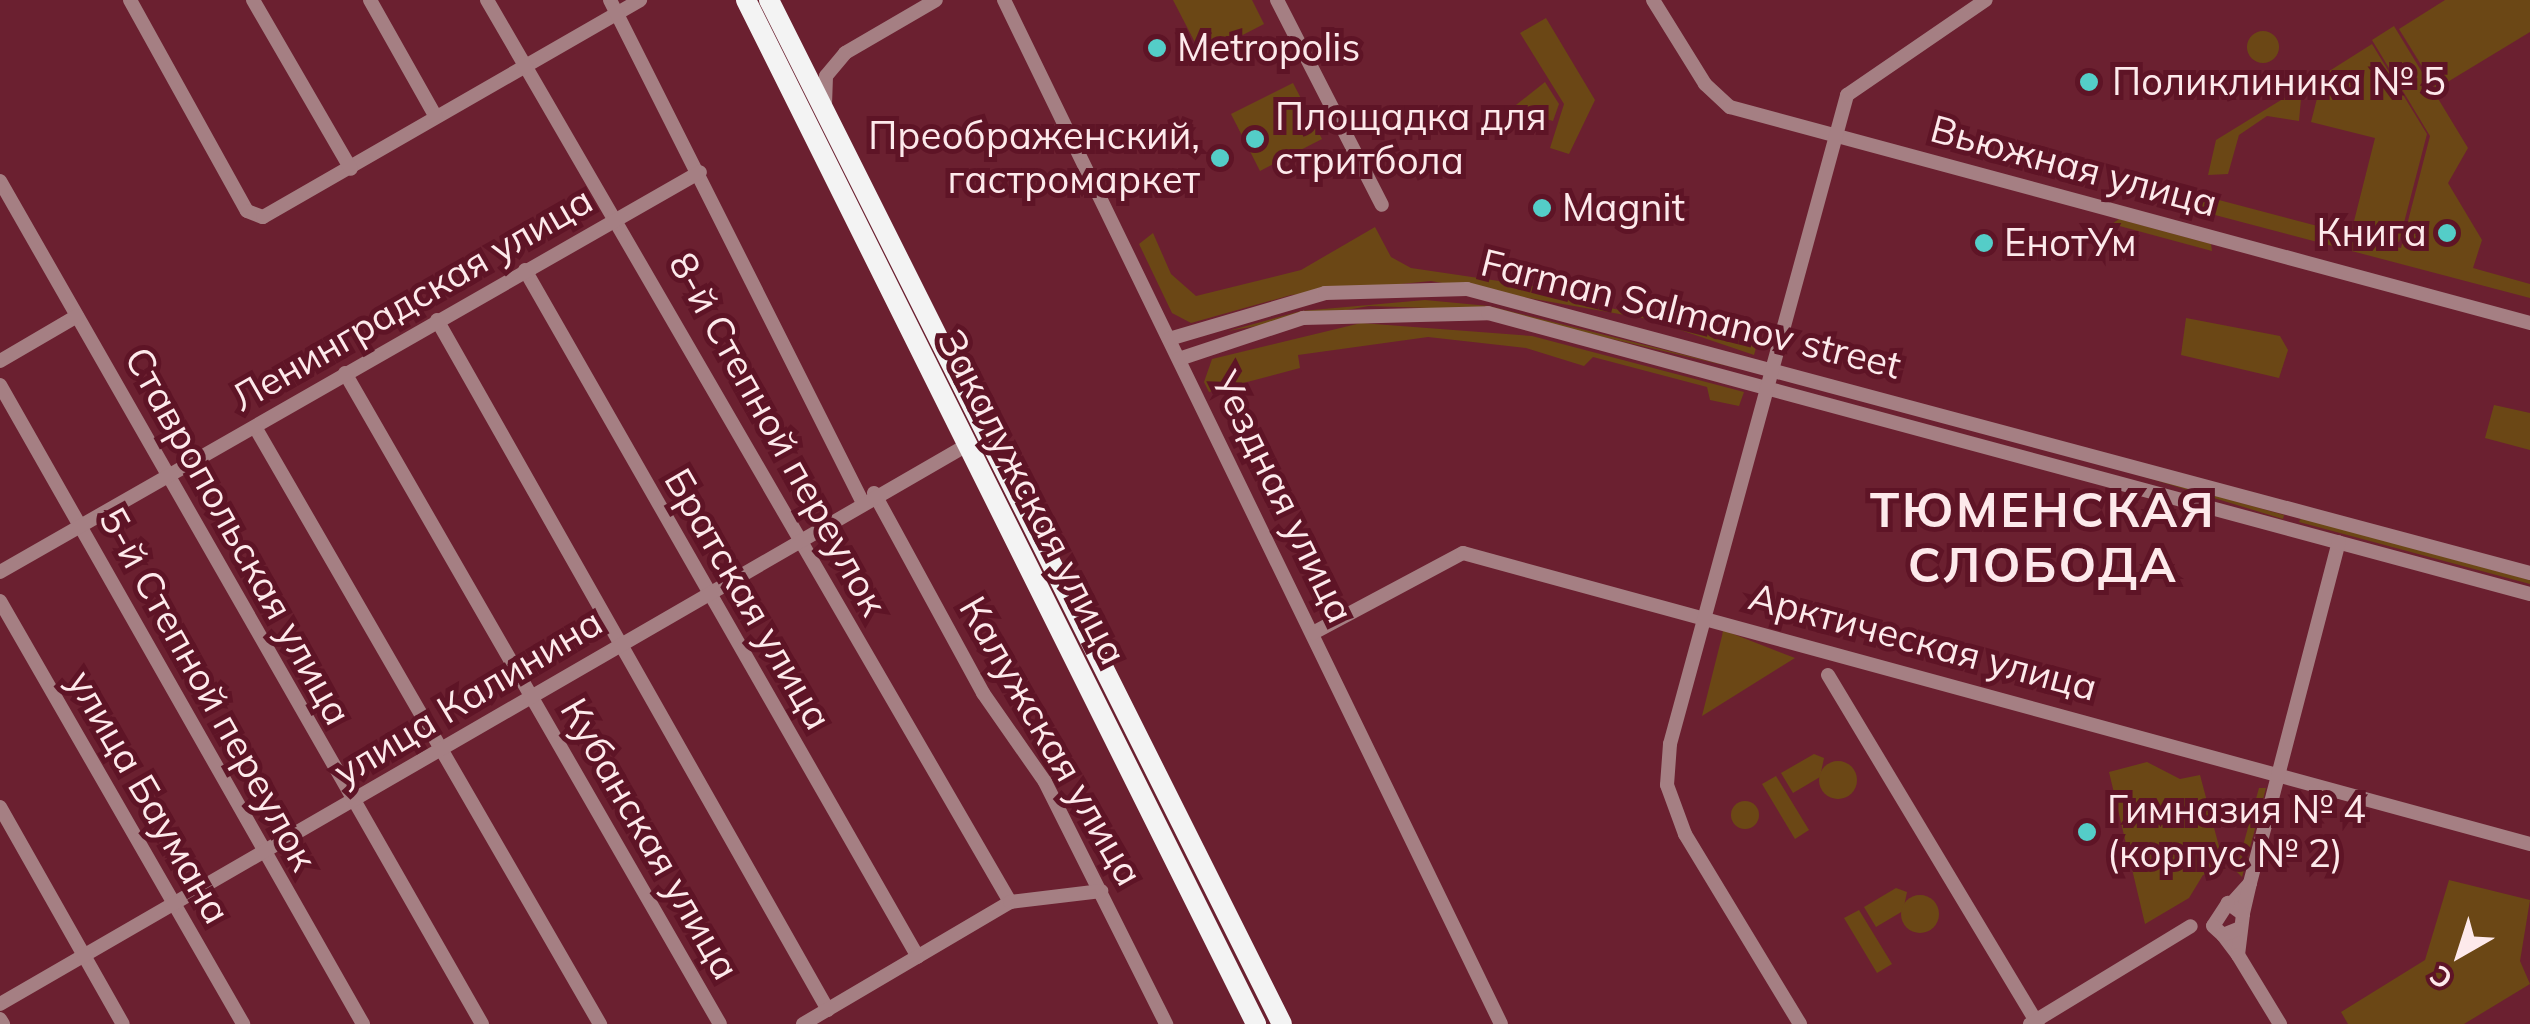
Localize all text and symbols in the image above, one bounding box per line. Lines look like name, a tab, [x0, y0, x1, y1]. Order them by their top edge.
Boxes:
place label: Metropolis	[1177, 25, 1360, 71]
marker: Metropolis	[1146, 37, 1168, 59]
place label: Поликлиника № 5	[2112, 59, 2446, 105]
marker: Поликлиника № 5	[2076, 69, 2102, 95]
place label: Площадка для стритбола	[1275, 94, 1547, 183]
street label: Вьюжная улица	[1926, 106, 2222, 226]
place label: Преображенский, гастромаркет	[868, 113, 1200, 202]
marker: Площадка для стритбола	[1244, 128, 1266, 150]
marker: Преображенский, гастромаркет	[1209, 147, 1231, 169]
street label: Ленинградская улица	[224, 177, 600, 421]
place label: Magnit	[1562, 185, 1685, 231]
marker: Magnit	[1531, 197, 1553, 219]
place label: Книга	[2317, 210, 2427, 256]
place label: ЕнотУм	[2004, 220, 2137, 266]
marker: Книга	[2436, 222, 2458, 244]
marker: ЕнотУм	[1973, 232, 1995, 254]
street label: Farman Salmanov street	[1476, 240, 1906, 388]
street label: 8-й Степной переулок	[659, 245, 897, 623]
street label: Закалужская улица	[928, 322, 1136, 672]
street label: Ставропольская улица	[115, 339, 361, 733]
street label: Уездная улица	[1202, 364, 1364, 630]
street label: Братская улица	[655, 460, 841, 738]
district label: ТЮМЕНСКАЯ СЛОБОДА	[1870, 480, 2216, 593]
street label: 5-й Степной переулок	[89, 500, 327, 878]
street label: Арктическая улица	[1744, 574, 2102, 710]
street label: Калужская улица	[950, 588, 1152, 894]
street label: улица Калинина	[326, 599, 610, 795]
street label: улица Баумана	[58, 662, 240, 932]
street label: Кубанская улица	[551, 690, 749, 988]
place label: Гимназия № 4 (корпус № 2)	[2107, 787, 2366, 876]
marker: Гимназия № 4 (корпус № 2)	[2076, 821, 2098, 843]
north arrow	[2410, 904, 2510, 1004]
text: С	[2422, 958, 2459, 997]

